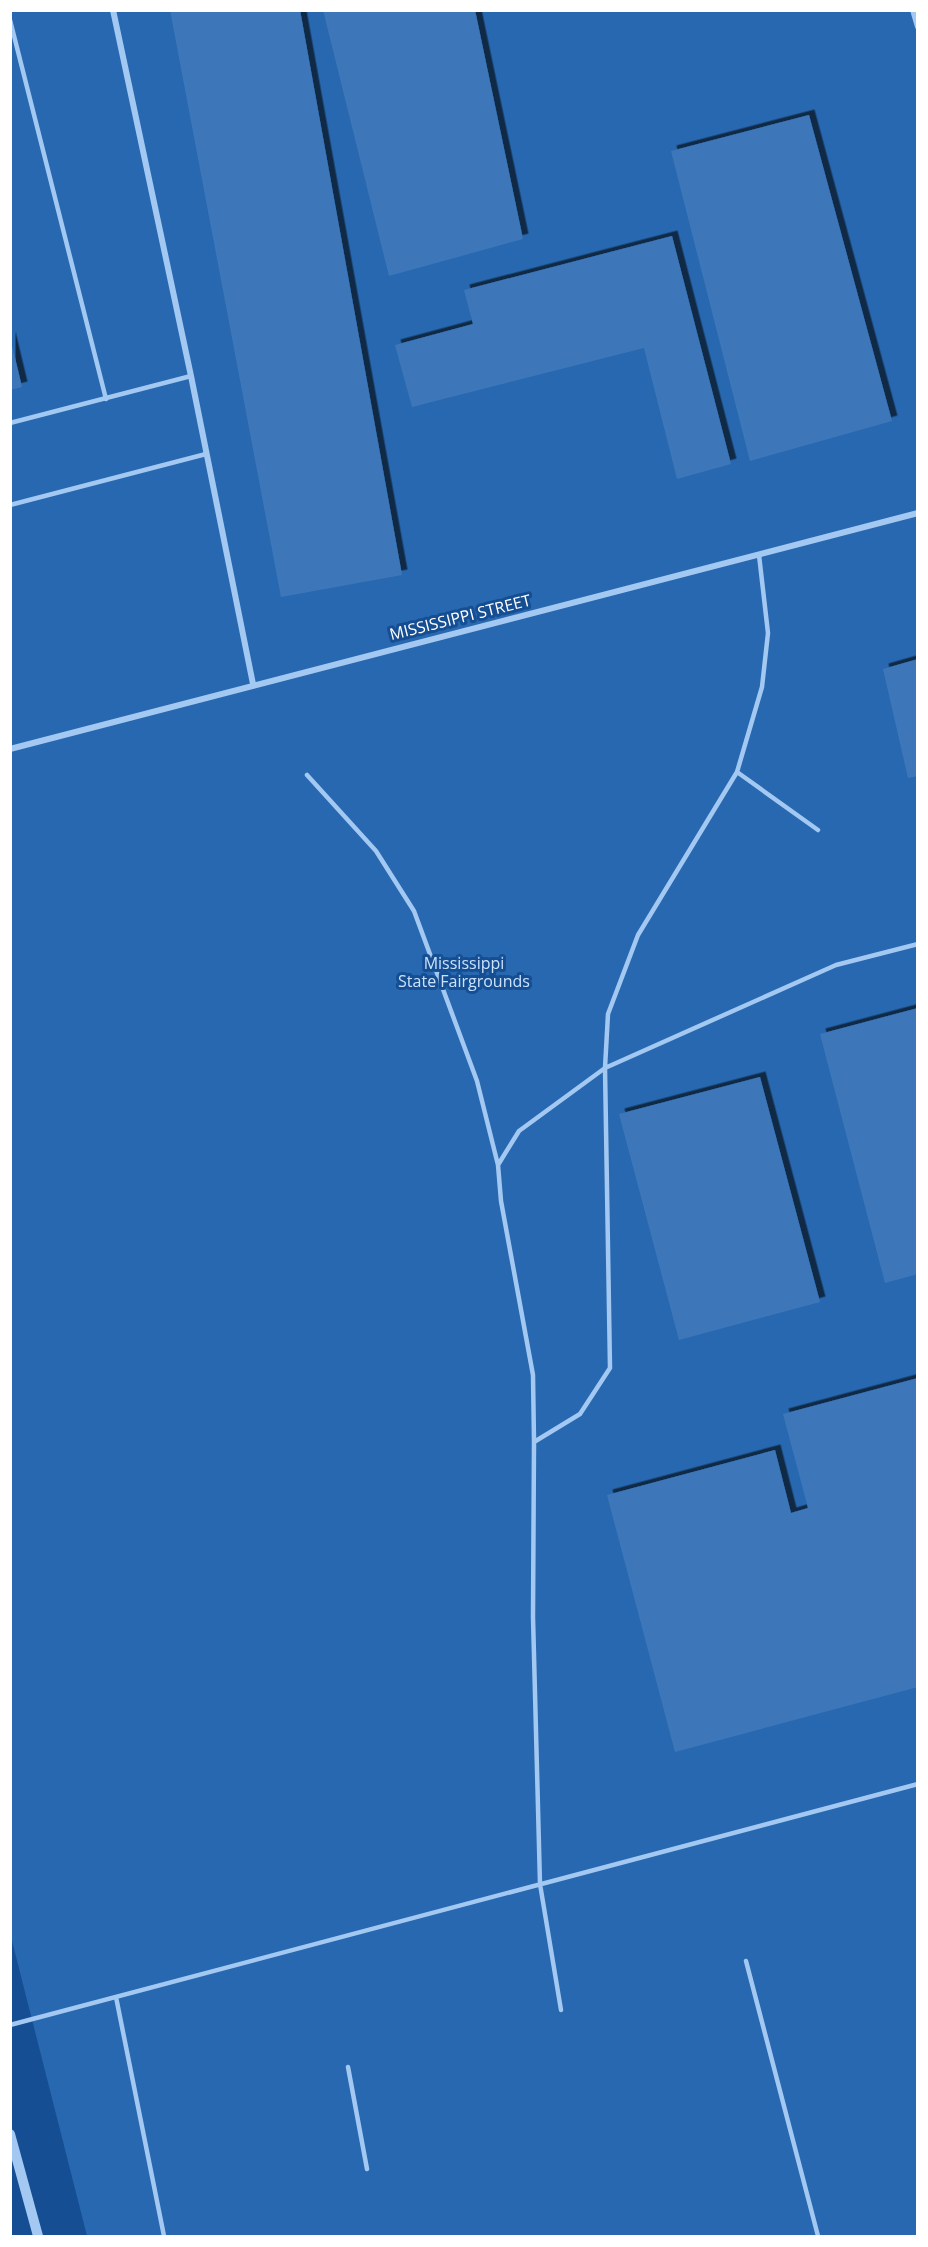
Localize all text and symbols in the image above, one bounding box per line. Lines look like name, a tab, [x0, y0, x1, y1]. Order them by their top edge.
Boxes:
street label: MISSISSIPPI STREET	[387, 589, 533, 645]
park label: Mississippi State Fairgrounds	[398, 952, 530, 992]

